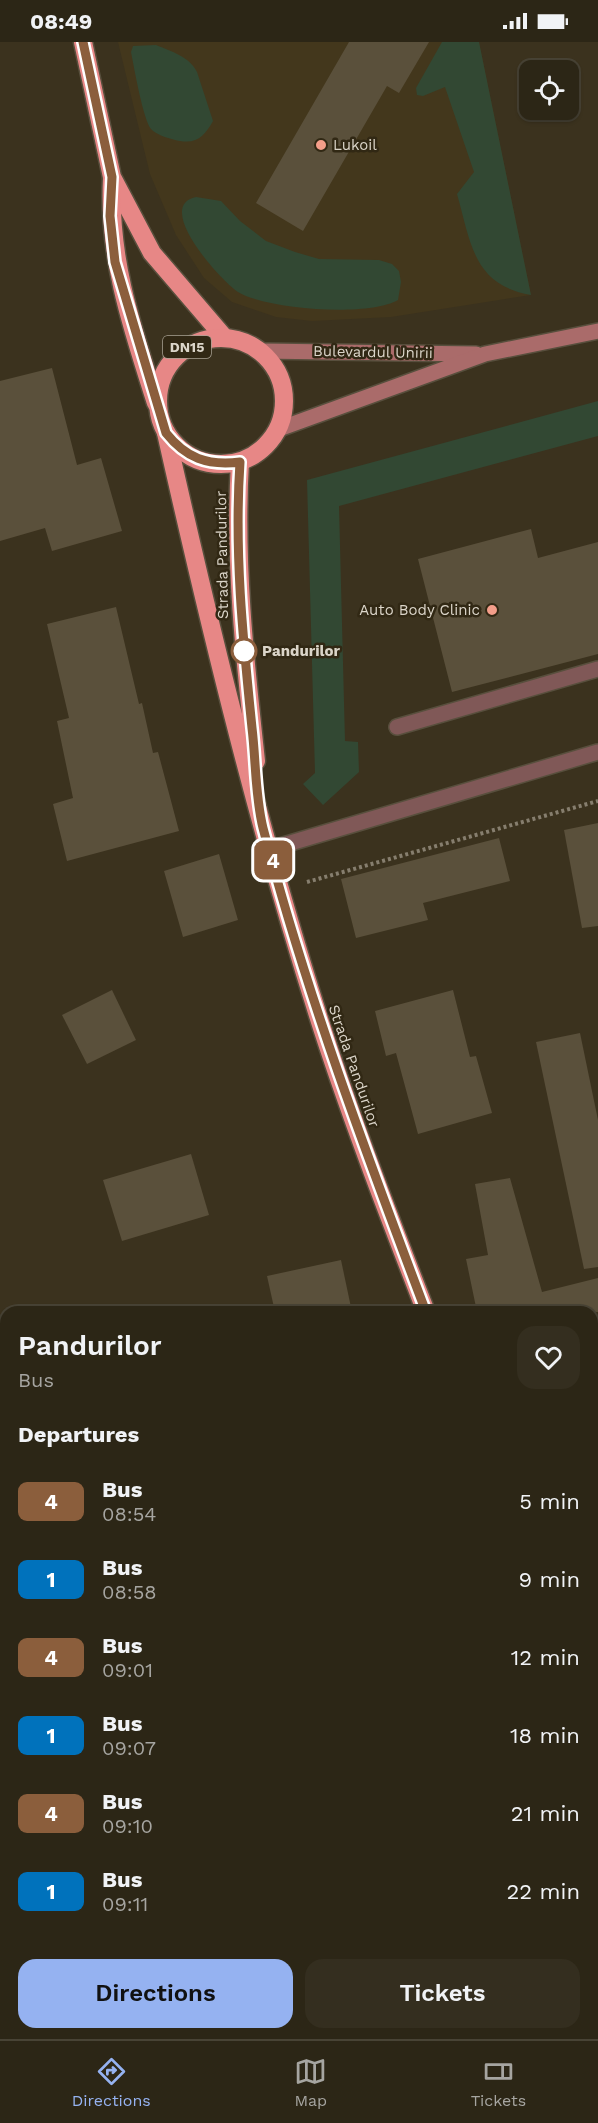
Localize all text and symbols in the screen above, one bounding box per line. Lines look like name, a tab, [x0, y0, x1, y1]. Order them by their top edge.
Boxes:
text: 08:49	[30, 9, 92, 34]
map controls	[519, 60, 579, 120]
button: locate	[519, 60, 579, 120]
place label: Lukoil	[333, 136, 377, 154]
marker: Lukoil	[314, 138, 328, 152]
road number: DN15	[163, 336, 211, 358]
street label: Bulevardul Unirii	[313, 342, 433, 362]
street label: Strada Pandurilor	[212, 491, 232, 619]
place label: Auto Body Clinic	[359, 601, 480, 619]
marker: Auto Body Clinic	[485, 603, 499, 617]
marker: Pandurilor	[231, 638, 257, 664]
place label: Pandurilor	[262, 642, 340, 660]
line badge: 4	[254, 840, 292, 880]
text: 4	[266, 848, 280, 873]
street label: Strada Pandurilor	[325, 1002, 383, 1130]
button: heart	[517, 1326, 580, 1389]
text: Pandurilor	[18, 1329, 162, 1362]
text: Bus	[18, 1368, 54, 1392]
text: Departures	[18, 1422, 139, 1447]
text: Bus	[102, 1477, 142, 1502]
text: 4	[44, 1489, 58, 1514]
text: 5 min	[519, 1489, 580, 1514]
text: 08:54	[102, 1502, 157, 1526]
text: Bus	[102, 1555, 142, 1580]
text: 1	[46, 1567, 56, 1592]
text: 9 min	[518, 1567, 580, 1592]
text: 08:58	[102, 1580, 157, 1604]
text: Bus	[102, 1633, 142, 1658]
text: 4	[44, 1645, 58, 1670]
text: 12 min	[511, 1645, 580, 1670]
text: 09:01	[102, 1658, 153, 1682]
text: Bus	[102, 1711, 142, 1736]
text: 1	[46, 1723, 56, 1748]
text: 18 min	[510, 1723, 580, 1748]
text: 09:07	[102, 1736, 156, 1760]
text: Bus	[102, 1789, 142, 1814]
text: 4	[44, 1801, 58, 1826]
text: 21 min	[511, 1801, 580, 1826]
text: 09:10	[102, 1814, 153, 1838]
text: Bus	[102, 1867, 142, 1892]
text: 1	[46, 1879, 56, 1904]
text: 22 min	[506, 1879, 580, 1904]
text: 09:11	[102, 1892, 148, 1916]
button: Directions	[18, 1959, 293, 2028]
button: Tickets	[305, 1959, 580, 2028]
tab: Directions	[72, 2055, 151, 2110]
tab: Map	[294, 2055, 327, 2110]
tab: Tickets	[471, 2055, 526, 2110]

